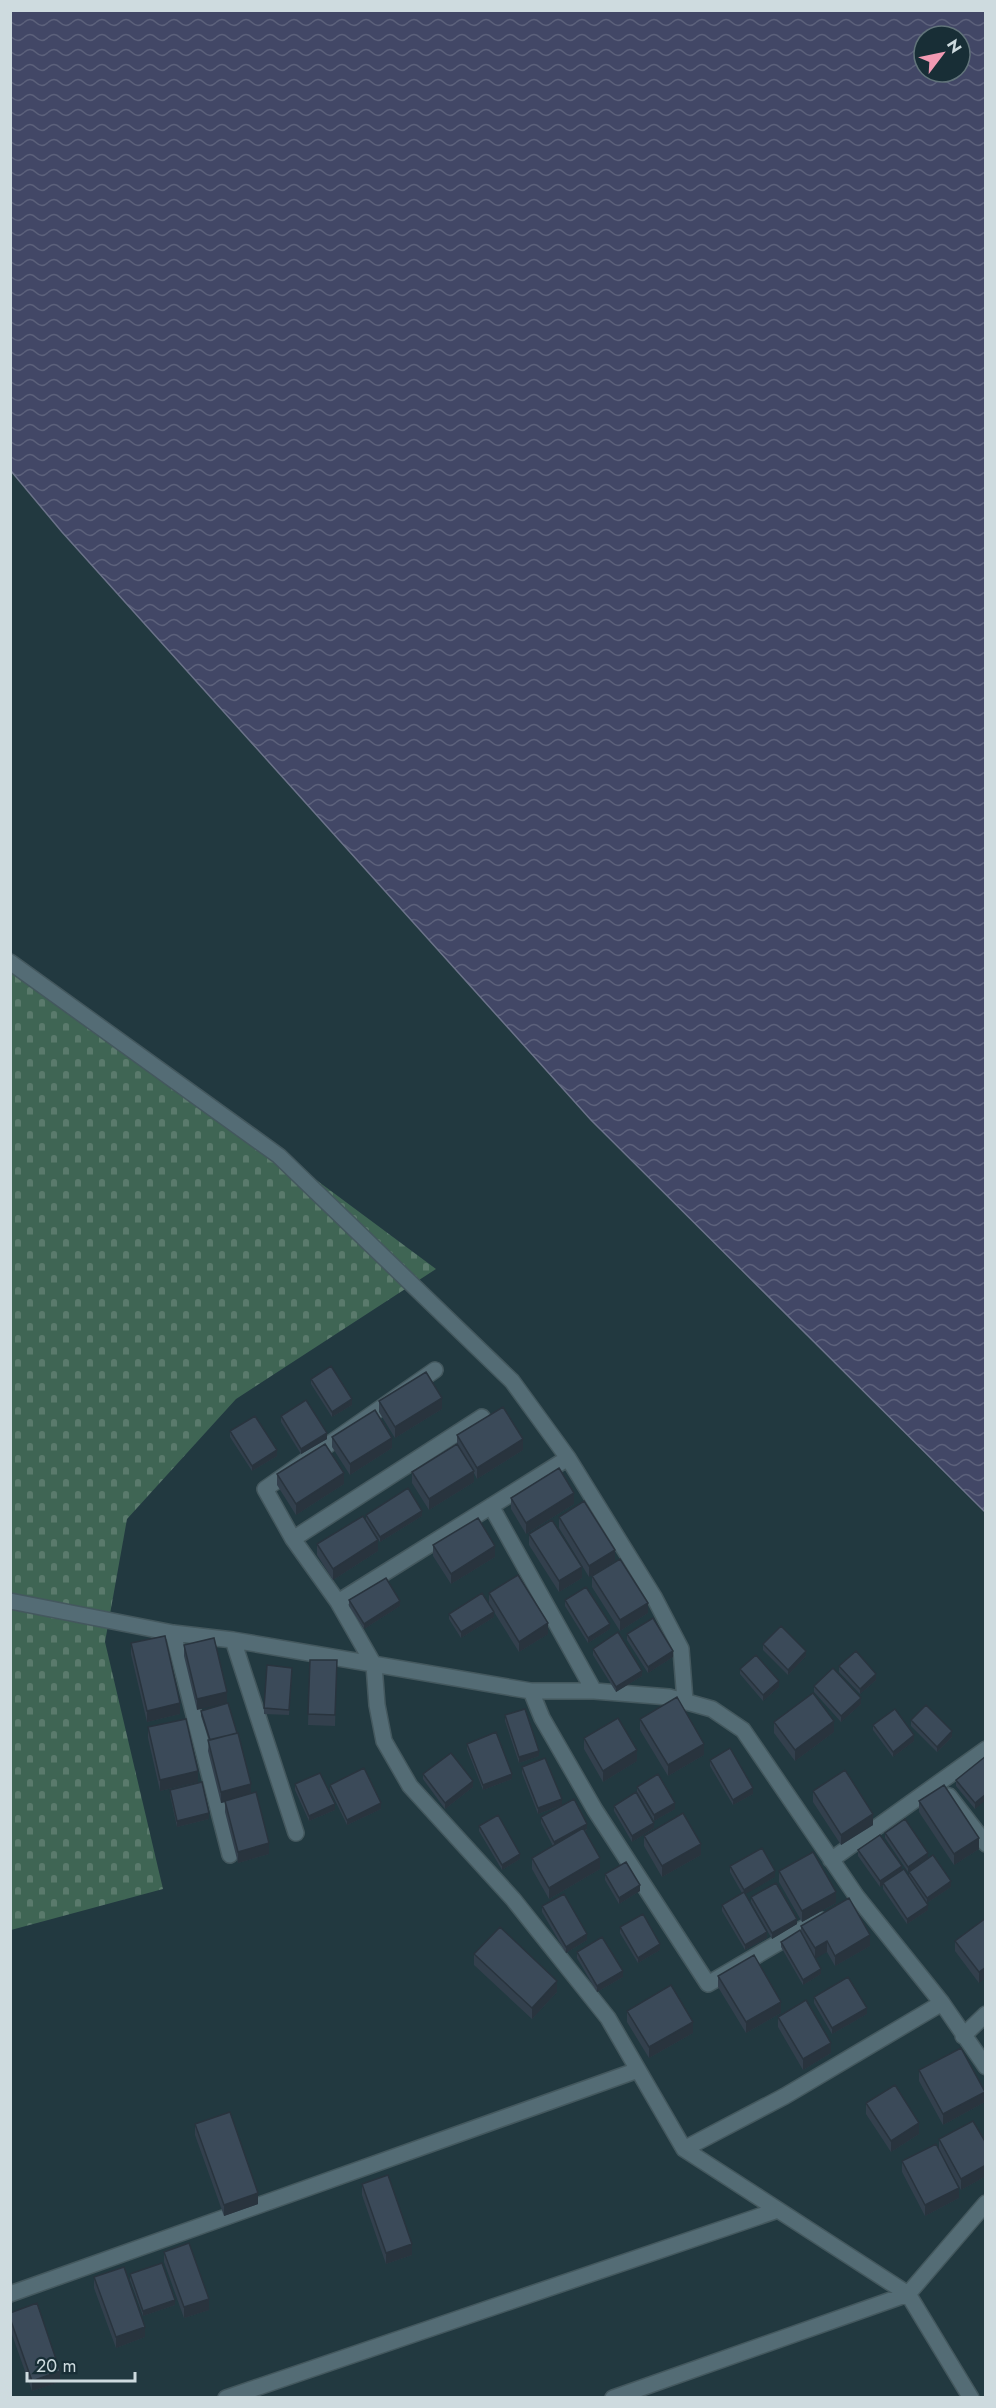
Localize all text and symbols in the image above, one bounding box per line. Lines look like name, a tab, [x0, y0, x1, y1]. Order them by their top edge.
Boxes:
north arrow	[912, 24, 972, 84]
text: N	[941, 35, 967, 58]
scale bar	[27, 2345, 135, 2383]
text: 20 m	[36, 2353, 76, 2379]

